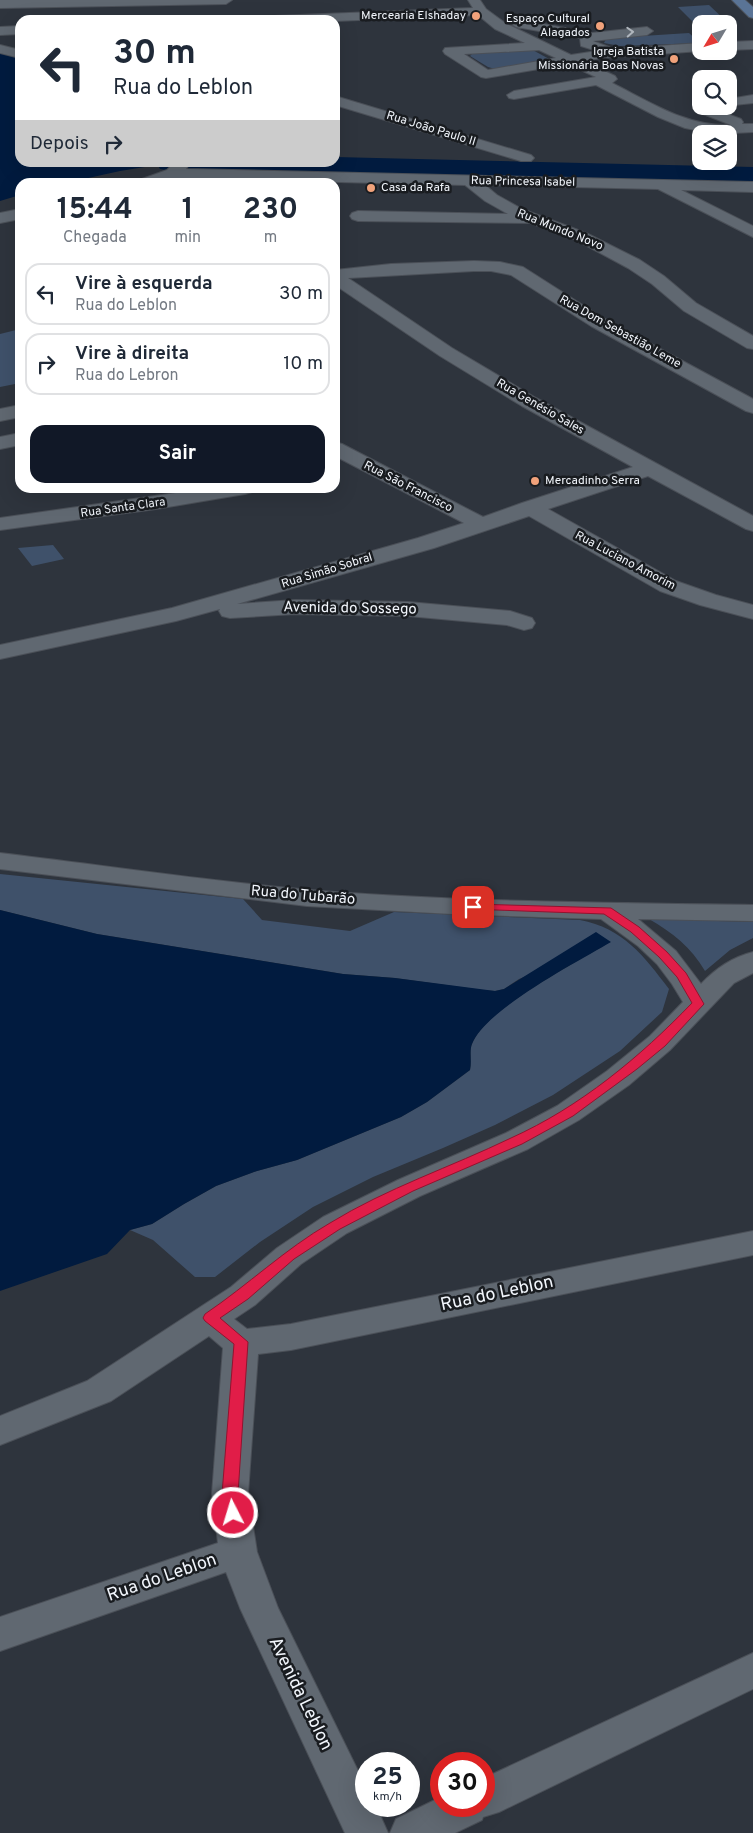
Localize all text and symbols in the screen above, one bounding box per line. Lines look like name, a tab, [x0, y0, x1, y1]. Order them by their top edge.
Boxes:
place label: Mercearia Elshaday	[361, 8, 466, 24]
marker: Mercearia Elshaday	[470, 10, 482, 22]
place label: Espaço Cultural Alagados	[506, 11, 590, 41]
north arrow	[692, 15, 738, 60]
map controls	[692, 15, 737, 170]
marker: Espaço Cultural Alagados	[594, 20, 606, 32]
one-way arrow	[626, 27, 634, 38]
text: 30 m	[113, 32, 196, 76]
icon: left	[30, 35, 95, 100]
place label: Igreja Batista Missionária Boas Novas	[538, 44, 664, 74]
marker: Igreja Batista Missionária Boas Novas	[668, 53, 680, 65]
button: search	[692, 70, 737, 115]
text: Rua do Leblon	[113, 75, 253, 102]
street label: Rua João Paulo II	[384, 108, 478, 150]
button: layers	[692, 125, 737, 170]
icon: right	[99, 130, 127, 158]
text: Depois	[30, 132, 89, 156]
street label: Rua Princesa Isabel	[471, 173, 575, 191]
place label: Casa da Rafa	[381, 180, 450, 196]
marker: Casa da Rafa	[365, 182, 377, 194]
text: 15:44	[57, 192, 133, 229]
text: 1	[182, 192, 194, 229]
text: 230	[243, 192, 298, 229]
street label: Rua Mundo Novo	[515, 205, 606, 255]
text: Chegada	[63, 228, 127, 248]
text: min	[174, 228, 201, 248]
text: m	[264, 228, 277, 248]
text: Vire à esquerda	[75, 272, 213, 296]
icon: left	[32, 280, 60, 308]
text: 30 m	[279, 282, 323, 306]
street label: Rua Dom Sebastião Leme	[556, 292, 684, 372]
text: Rua do Leblon	[75, 296, 177, 316]
text: Vire à direita	[75, 342, 189, 366]
icon: right	[32, 350, 60, 378]
text: 10 m	[283, 352, 323, 376]
text: Rua do Lebron	[75, 366, 179, 386]
street label: Rua Genésio Sales	[493, 375, 587, 439]
button: Sair	[30, 425, 325, 483]
street label: Rua São Francisco	[361, 458, 455, 516]
place label: Mercadinho Serra	[545, 473, 640, 489]
marker: Mercadinho Serra	[529, 475, 541, 487]
street label: Rua Santa Clara	[79, 494, 167, 522]
street label: Rua Luciano Amorim	[572, 528, 678, 594]
street label: Rua Simão Sobral	[280, 550, 374, 592]
street label: Avenida do Sossego	[283, 598, 417, 620]
street label: Rua do Tubarão	[250, 882, 356, 910]
pin	[452, 886, 494, 928]
icon: arrive	[459, 893, 487, 921]
street label: Rua do Leblon	[439, 1271, 555, 1317]
position arrow	[206, 1486, 258, 1538]
street label: Rua do Leblon	[104, 1548, 220, 1608]
street label: Avenida Leblon	[263, 1633, 337, 1755]
speed limit sign: 30	[430, 1752, 495, 1817]
text: 25	[372, 1762, 403, 1794]
text: km/h	[373, 1789, 402, 1805]

